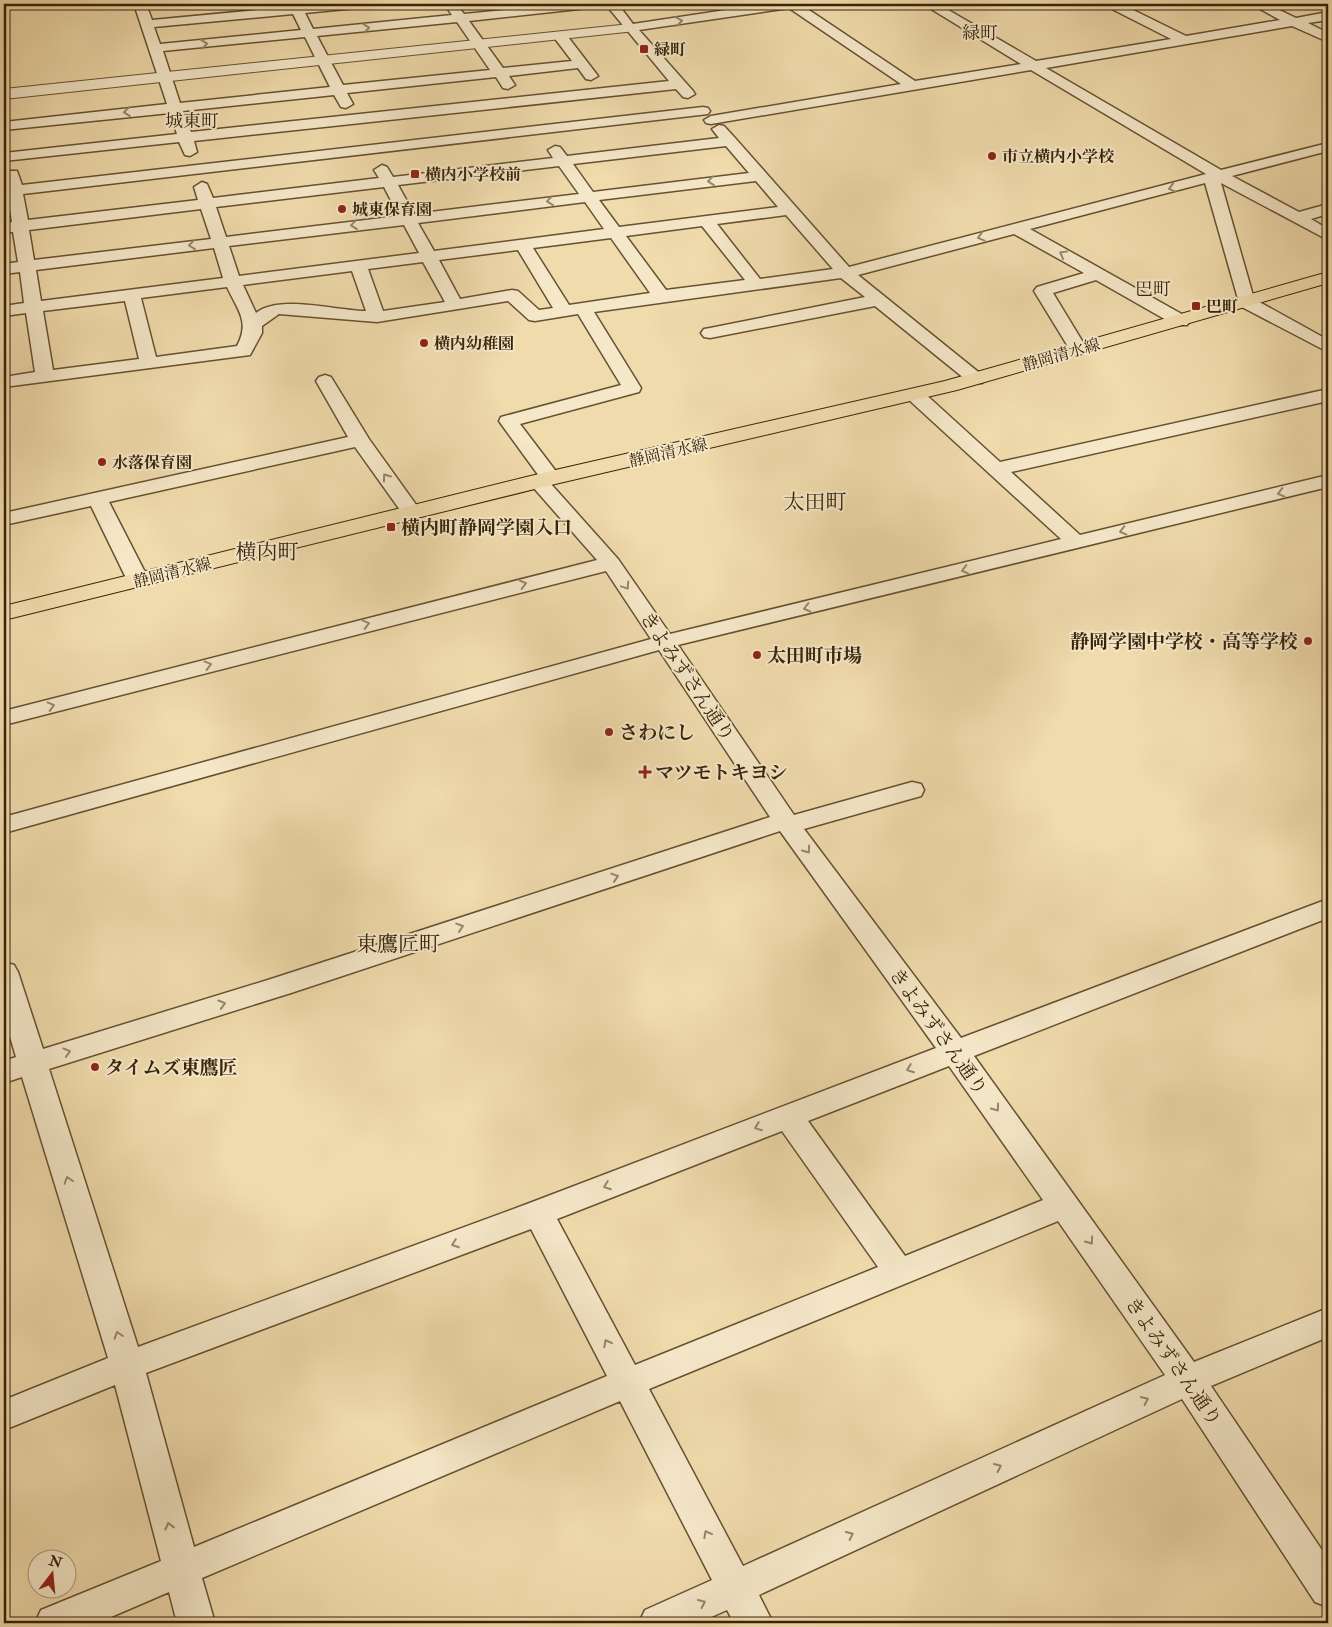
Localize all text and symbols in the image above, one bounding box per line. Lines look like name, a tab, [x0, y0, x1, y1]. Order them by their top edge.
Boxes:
one-way arrow	[674, 16, 683, 26]
district label: 緑町	[962, 22, 998, 45]
one-way arrow	[362, 23, 370, 34]
one-way arrow	[200, 38, 208, 49]
place label: 緑町	[654, 40, 686, 60]
marker: 緑町	[638, 43, 650, 55]
one-way arrow	[123, 107, 131, 118]
district label: 城東町	[165, 110, 219, 133]
place label: 市立横内小学校	[1002, 147, 1115, 167]
marker: 市立横内小学校	[986, 150, 998, 162]
place label: 横内小学校前	[425, 165, 521, 185]
marker: 横内小学校前	[409, 168, 421, 180]
one-way arrow	[707, 176, 715, 186]
one-way arrow	[1169, 182, 1177, 192]
one-way arrow	[545, 195, 553, 206]
place label: 城東保育園	[352, 200, 432, 220]
marker: 城東保育園	[336, 203, 348, 215]
one-way arrow	[349, 219, 357, 230]
one-way arrow	[977, 231, 985, 242]
one-way arrow	[188, 239, 196, 250]
one-way arrow	[1059, 250, 1068, 260]
district label: 巴町	[1135, 278, 1171, 301]
place label: 巴町	[1206, 297, 1238, 317]
marker: 巴町	[1190, 300, 1202, 312]
place label: 横内幼稚園	[434, 334, 514, 354]
street label: 静岡清水線	[1020, 334, 1102, 376]
marker: 横内幼稚園	[418, 337, 430, 349]
street label: 静岡清水線	[627, 434, 709, 472]
place label: 水落保育園	[112, 453, 192, 473]
marker: 水落保育園	[96, 456, 108, 468]
one-way arrow	[383, 473, 392, 482]
one-way arrow	[1276, 487, 1285, 498]
district label: 太田町	[784, 489, 847, 516]
place label: 横内町静岡学園入口	[401, 516, 572, 540]
marker: 横内町静岡学園入口	[385, 521, 397, 533]
one-way arrow	[1118, 525, 1127, 536]
district label: 横内町	[236, 539, 299, 566]
street label: 静岡清水線	[131, 554, 213, 592]
one-way arrow	[962, 564, 970, 574]
one-way arrow	[519, 579, 528, 590]
one-way arrow	[620, 580, 629, 590]
one-way arrow	[803, 602, 812, 613]
street label: きよみずさん通り	[635, 607, 740, 746]
one-way arrow	[361, 619, 370, 630]
place label: 静岡学園中学校・高等学校	[1070, 630, 1298, 654]
marker: 静岡学園中学校・高等学校	[1302, 635, 1314, 647]
place label: 太田町市場	[767, 644, 862, 668]
marker: 太田町市場	[751, 649, 763, 661]
one-way arrow	[204, 660, 213, 671]
one-way arrow	[46, 701, 54, 711]
place label: さわにし	[619, 721, 695, 745]
marker: さわにし	[603, 726, 615, 738]
place label: マツモトキヨシ	[655, 761, 787, 785]
marker: マツモトキヨシ	[639, 766, 651, 778]
one-way arrow	[801, 844, 810, 854]
one-way arrow	[610, 872, 618, 882]
one-way arrow	[455, 923, 464, 933]
district label: 東鷹匠町	[356, 931, 440, 958]
street label: きよみずさん通り	[884, 963, 993, 1100]
one-way arrow	[218, 999, 226, 1009]
one-way arrow	[62, 1048, 71, 1058]
place label: タイムズ東鷹匠	[105, 1056, 238, 1080]
marker: タイムズ東鷹匠	[89, 1061, 101, 1073]
one-way arrow	[906, 1063, 915, 1073]
one-way arrow	[990, 1102, 999, 1112]
one-way arrow	[754, 1121, 763, 1132]
one-way arrow	[64, 1176, 74, 1185]
one-way arrow	[603, 1180, 611, 1190]
one-way arrow	[1084, 1235, 1093, 1245]
one-way arrow	[451, 1238, 459, 1248]
street label: きよみずさん通り	[1120, 1292, 1227, 1431]
one-way arrow	[113, 1331, 123, 1340]
one-way arrow	[603, 1340, 613, 1349]
one-way arrow	[1140, 1395, 1149, 1406]
one-way arrow	[992, 1464, 1001, 1474]
one-way arrow	[164, 1522, 174, 1530]
one-way arrow	[703, 1530, 713, 1539]
one-way arrow	[845, 1531, 854, 1542]
north arrow	[28, 1550, 78, 1600]
text: N	[46, 1552, 64, 1572]
one-way arrow	[697, 1599, 706, 1609]

